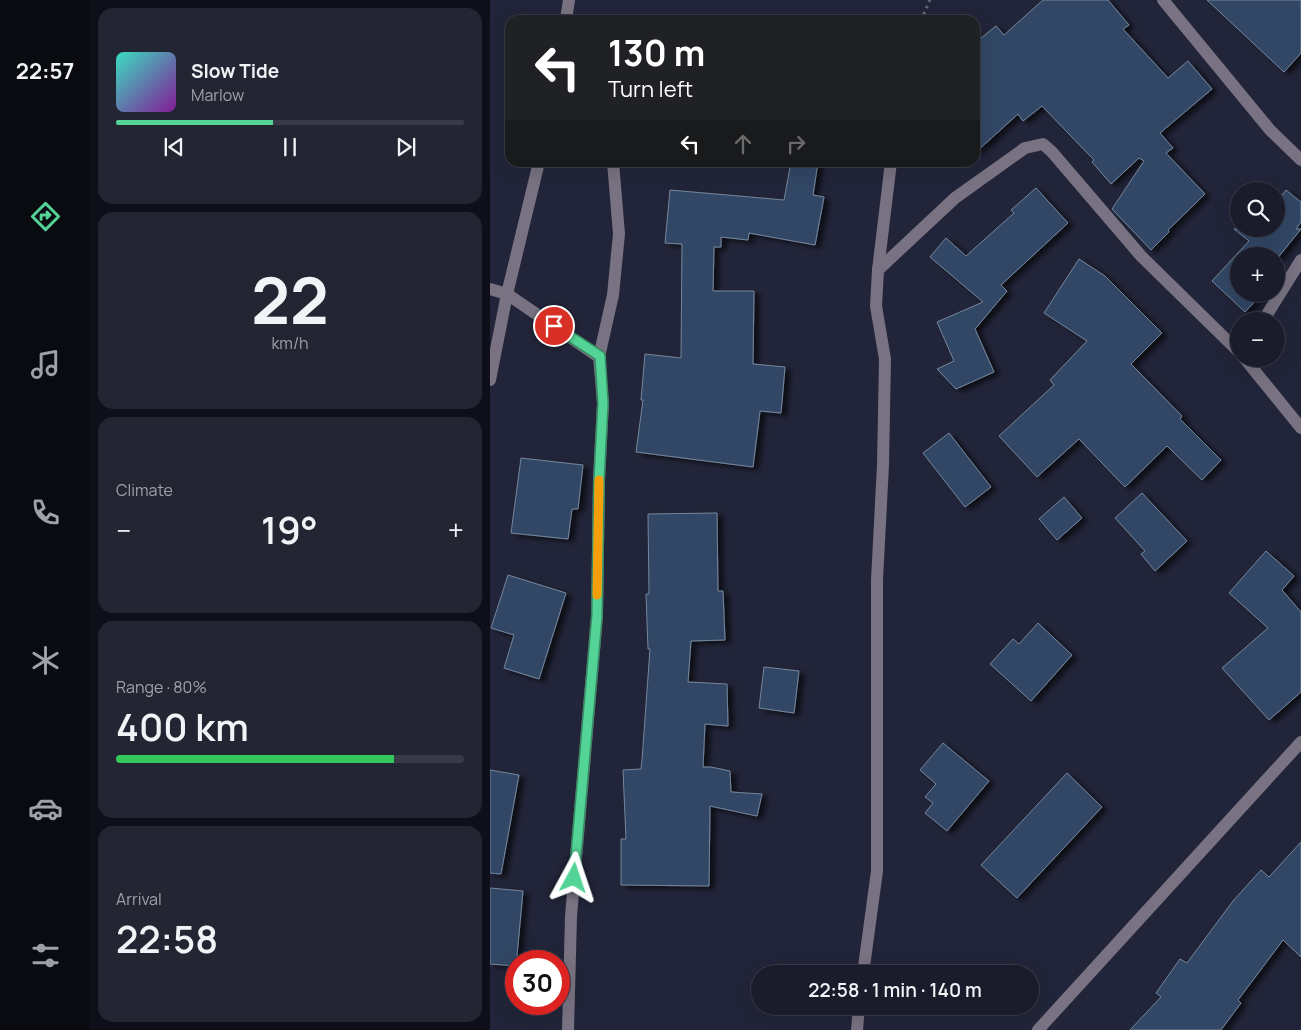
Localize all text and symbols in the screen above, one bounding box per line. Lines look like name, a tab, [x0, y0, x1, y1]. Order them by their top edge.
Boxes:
text: 130 m	[608, 29, 705, 77]
icon: left	[525, 35, 590, 100]
text: 22:57	[16, 56, 74, 86]
text: Slow Tide	[191, 58, 279, 84]
text: Turn left	[608, 74, 693, 104]
text: Marlow	[191, 84, 244, 106]
icon: left	[676, 130, 704, 158]
icon: ahead	[729, 130, 757, 158]
icon: right	[782, 130, 810, 158]
icon: previous	[160, 133, 188, 161]
icon: pause	[276, 133, 304, 161]
icon: next	[392, 133, 420, 161]
map controls	[1230, 182, 1285, 367]
button: search	[1230, 182, 1285, 237]
icon: directions	[28, 199, 63, 234]
button: +	[1230, 247, 1285, 302]
text: 22	[251, 255, 329, 344]
pin	[533, 305, 575, 347]
icon: arrive	[540, 312, 568, 340]
button: −	[1230, 312, 1285, 367]
text: km/h	[271, 332, 309, 354]
icon: music	[28, 347, 63, 382]
text: Climate	[116, 479, 173, 501]
icon: phone	[28, 495, 63, 530]
text: 19°	[261, 503, 318, 555]
text: −	[116, 511, 131, 549]
text: +	[448, 511, 464, 549]
icon: climate	[28, 643, 63, 678]
text: Range · 80%	[116, 676, 207, 698]
text: 400 km	[116, 700, 249, 752]
icon: car	[28, 791, 63, 826]
position arrow	[547, 851, 599, 903]
text: Arrival	[116, 888, 162, 910]
text: 22:58	[116, 912, 218, 964]
icon: filters	[28, 938, 63, 973]
speed limit sign: 30	[505, 950, 570, 1015]
text: 22:58 · 1 min · 140 m	[808, 977, 982, 1003]

